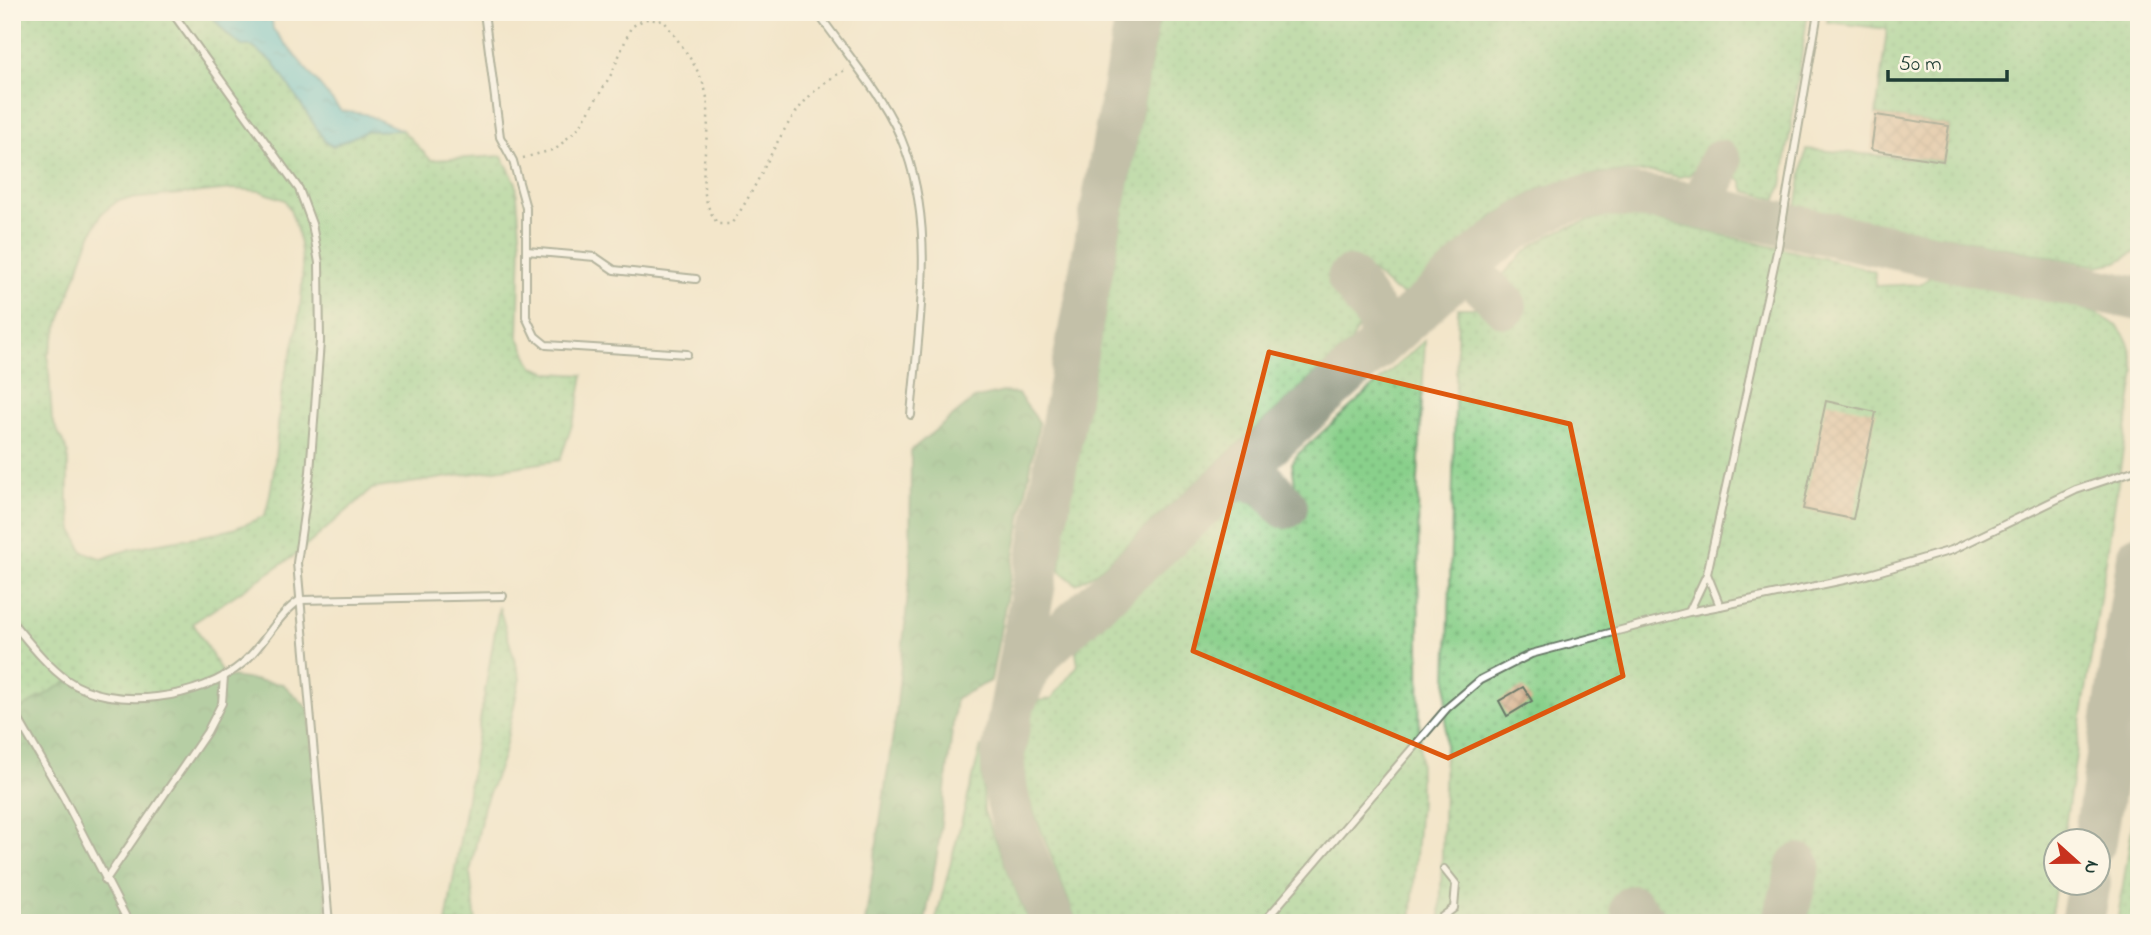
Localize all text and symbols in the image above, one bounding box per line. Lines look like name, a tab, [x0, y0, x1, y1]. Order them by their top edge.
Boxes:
scale bar	[1888, 38, 2008, 82]
text: 50 m	[1899, 50, 1942, 80]
north arrow	[2042, 827, 2112, 897]
text: N	[2076, 856, 2105, 878]

